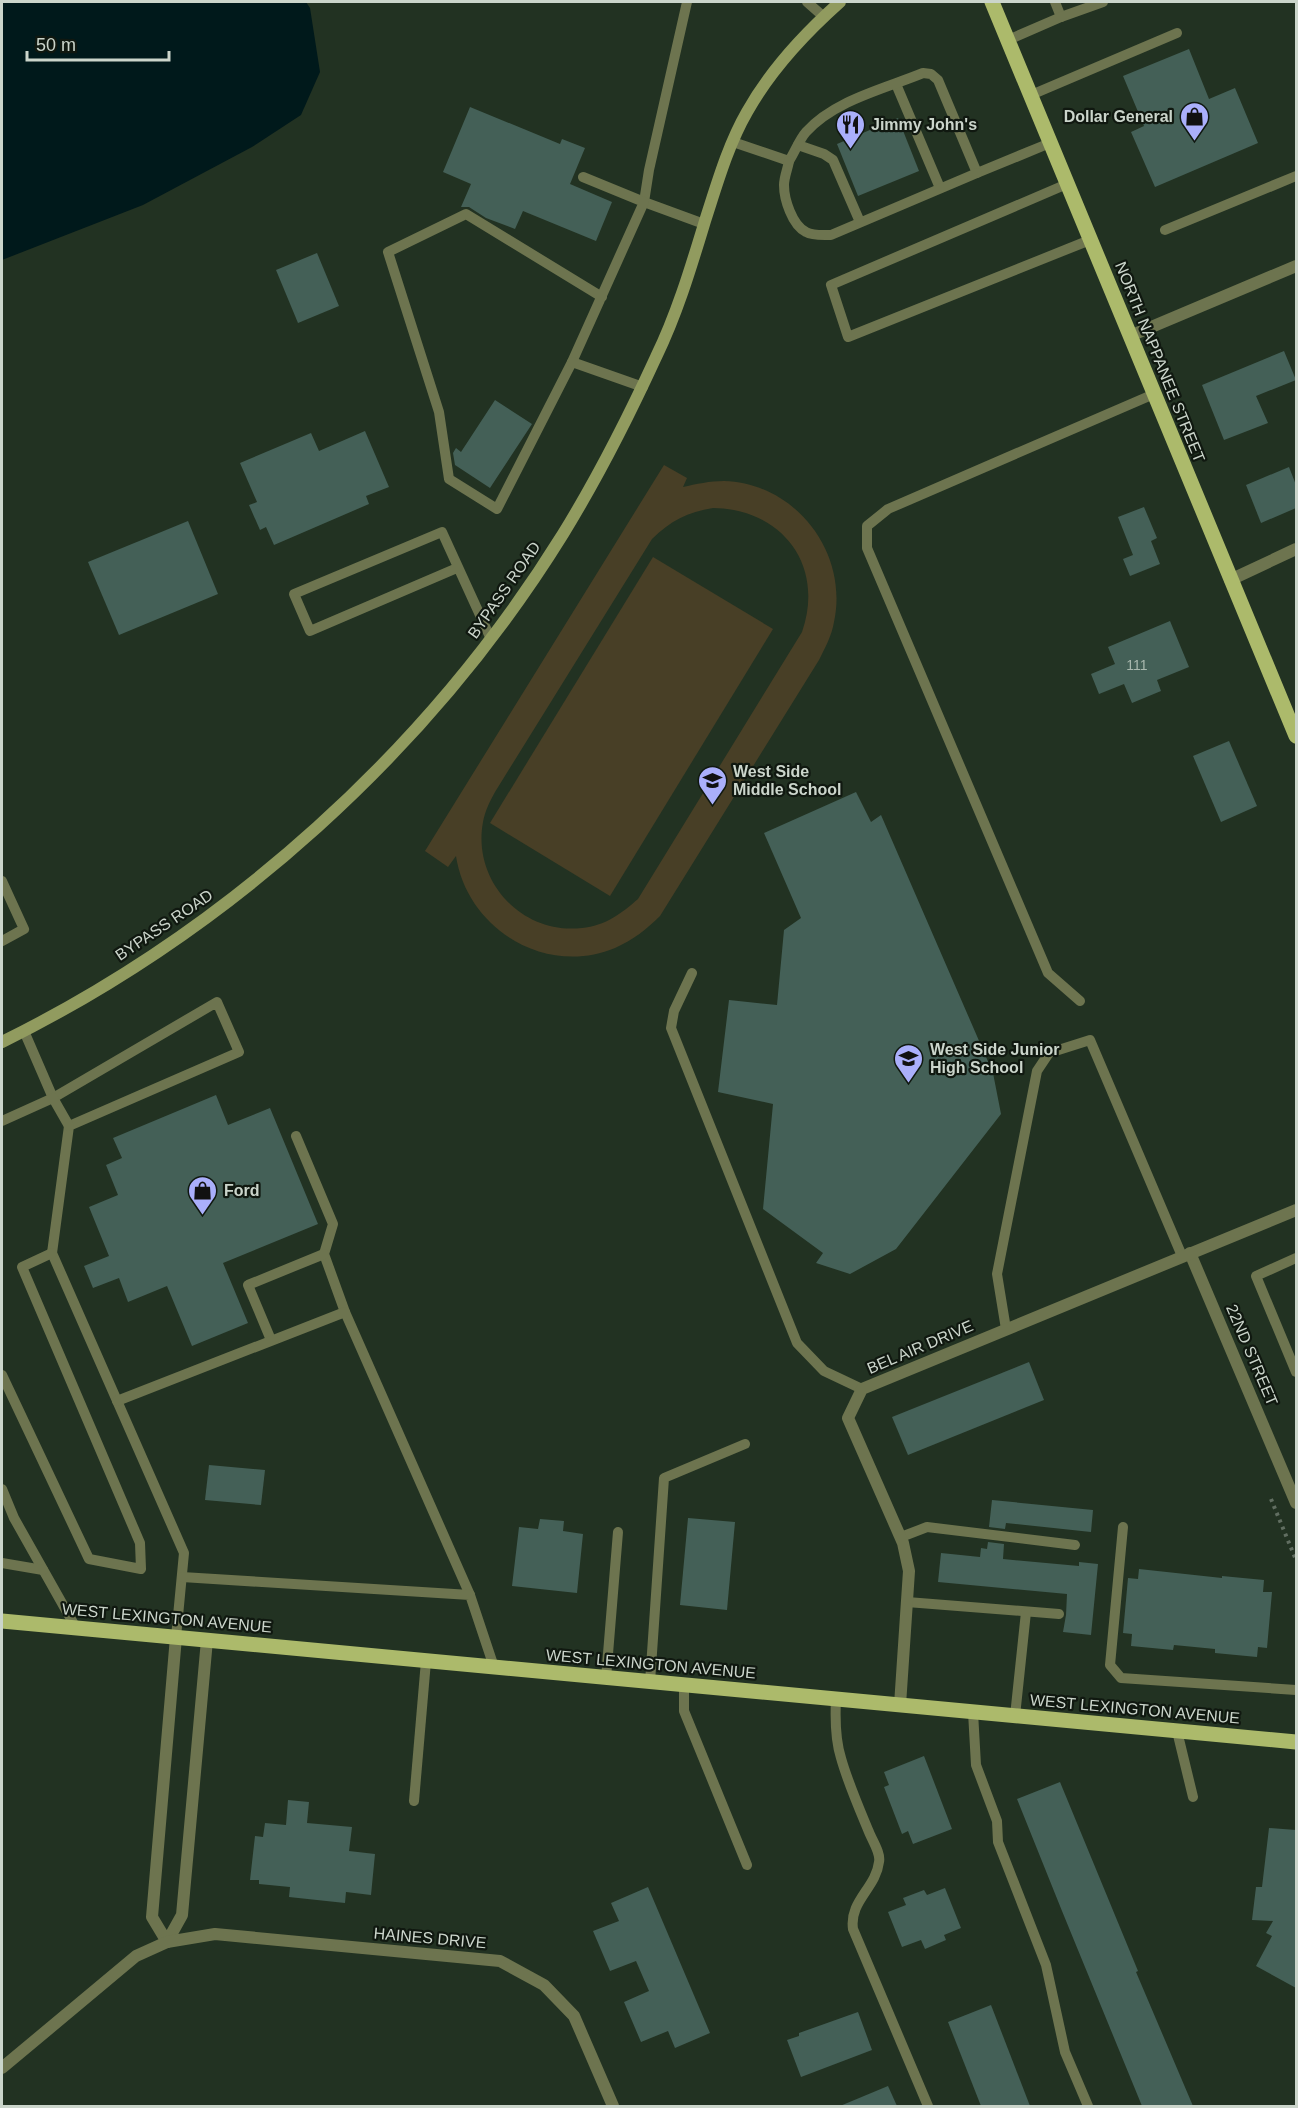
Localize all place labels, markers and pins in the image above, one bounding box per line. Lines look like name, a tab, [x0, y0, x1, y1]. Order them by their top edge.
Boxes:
shop icon: Dollar General	[1178, 100, 1210, 142]
restaurant icon: Jimmy John's	[834, 108, 866, 150]
place label: Dollar General	[1064, 108, 1173, 125]
place label: Jimmy John's	[871, 116, 977, 133]
place label: West Side Middle School	[733, 763, 841, 798]
school or university icon: West Side Middle School	[696, 764, 728, 806]
place label: West Side Junior High School	[930, 1041, 1060, 1076]
school or university icon: West Side Junior High School	[893, 1042, 925, 1084]
shop icon: Ford	[187, 1174, 219, 1216]
place label: Ford	[224, 1182, 260, 1199]

